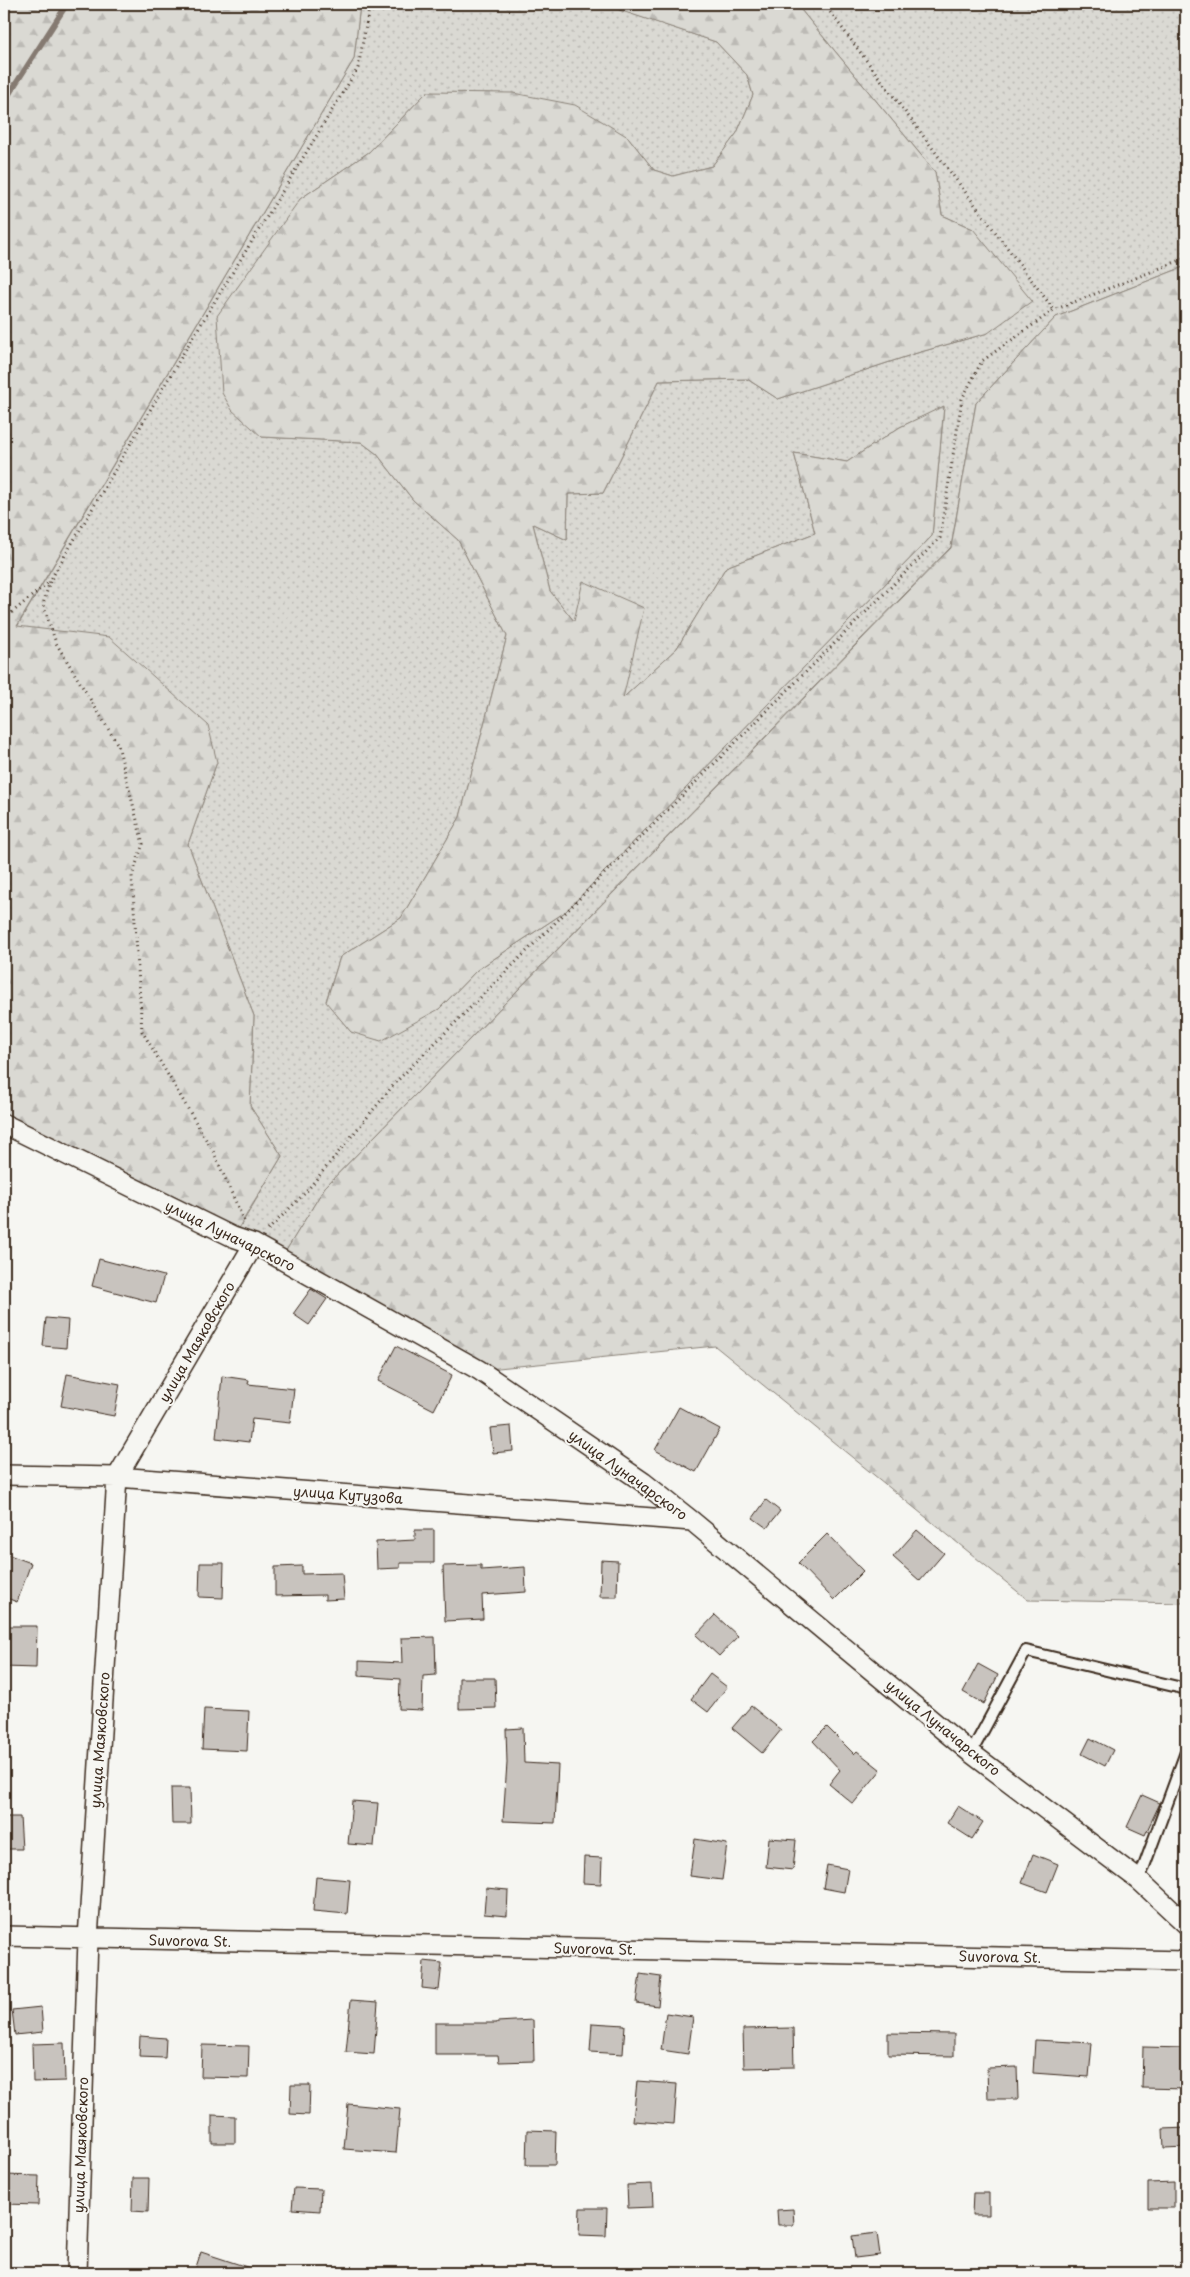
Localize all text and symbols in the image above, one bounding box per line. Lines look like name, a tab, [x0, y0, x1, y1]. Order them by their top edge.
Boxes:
street label: улица Луначарского	[162, 1195, 299, 1276]
street label: улица Маяковского	[153, 1277, 240, 1406]
street label: улица Луначарского	[565, 1424, 692, 1525]
street label: улица Кутузова	[292, 1480, 404, 1509]
street label: улица Маяковского	[84, 1671, 115, 1809]
street label: улица Луначарского	[881, 1675, 1005, 1781]
street label: Suvorova St.	[148, 1929, 232, 1952]
street label: Suvorova St.	[553, 1937, 637, 1960]
street label: Suvorova St.	[958, 1945, 1042, 1968]
street label: улица Маяковского	[68, 2076, 93, 2214]

